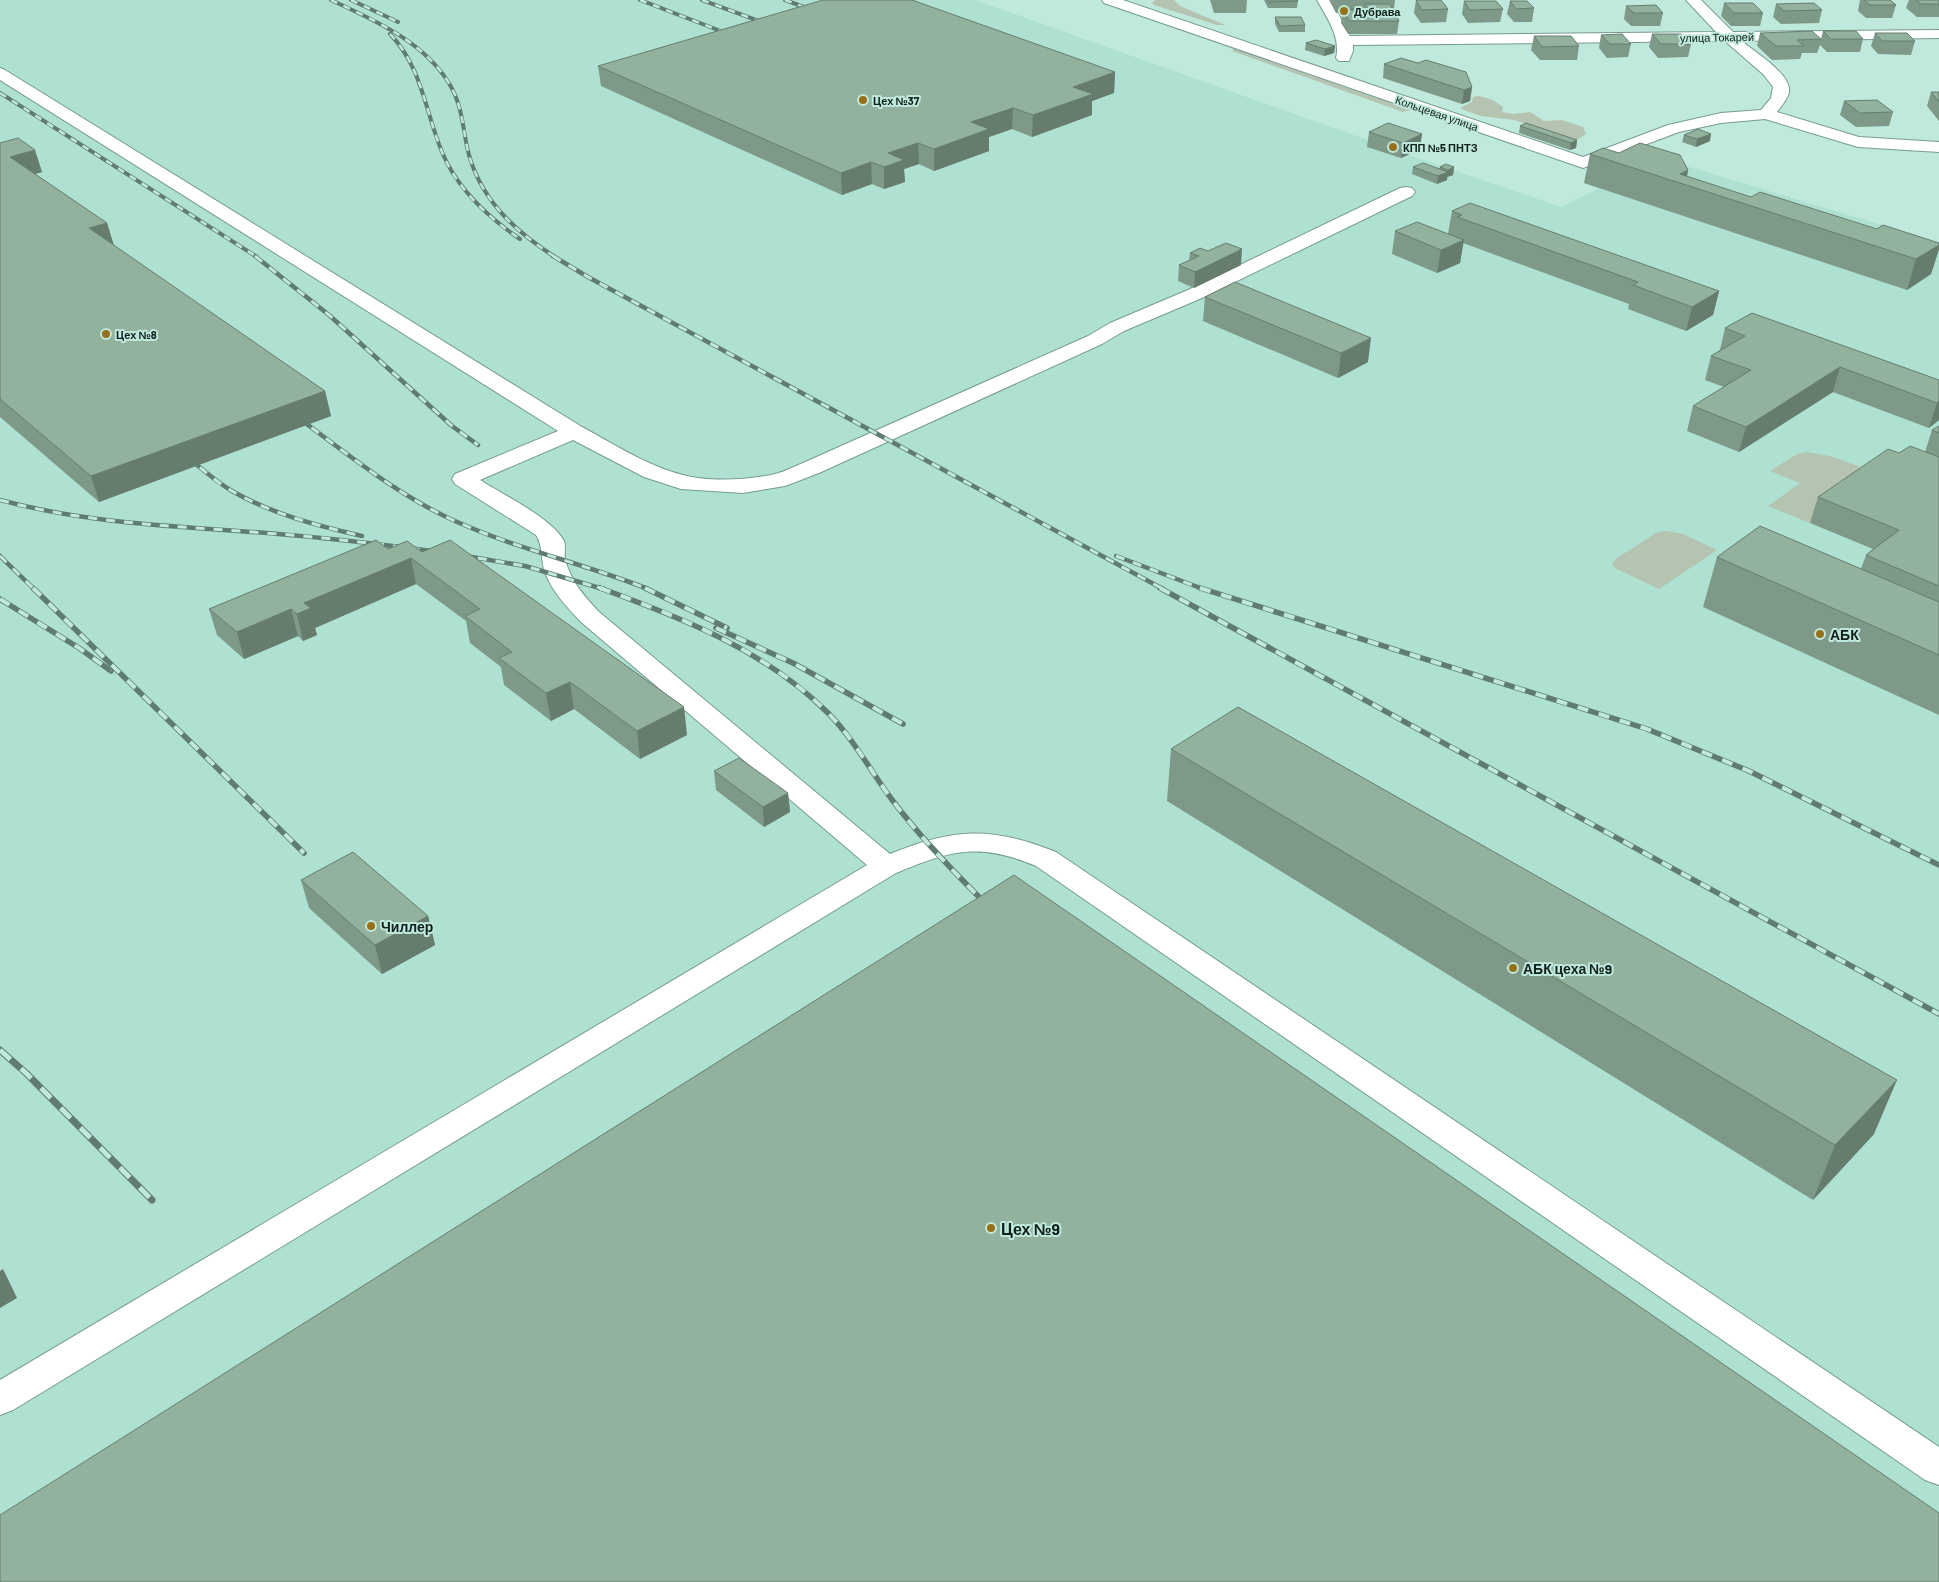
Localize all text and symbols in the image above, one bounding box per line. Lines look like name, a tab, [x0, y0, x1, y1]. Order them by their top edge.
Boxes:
marker: Дубрава	[1338, 5, 1350, 17]
place label: Дубрава	[1354, 5, 1401, 18]
street label: улица Токарей	[1680, 30, 1754, 44]
street label: Кольцевая улица	[1394, 93, 1481, 134]
marker: Цех №37	[857, 94, 869, 106]
place label: Цех №37	[873, 94, 920, 107]
marker: КПП №5 ПНТЗ	[1387, 141, 1399, 153]
place label: КПП №5 ПНТЗ	[1403, 141, 1478, 154]
marker: Цех №8	[100, 328, 112, 340]
place label: Цех №8	[116, 328, 157, 341]
place label: АБК	[1830, 626, 1859, 643]
marker: АБК	[1814, 628, 1826, 640]
place label: Чиллер	[381, 918, 433, 935]
marker: Чиллер	[365, 920, 377, 932]
place label: АБК цеха №9	[1523, 960, 1612, 977]
marker: АБК цеха №9	[1507, 962, 1519, 974]
place label: Цех №9	[1001, 1219, 1060, 1238]
marker: Цех №9	[985, 1222, 997, 1234]

